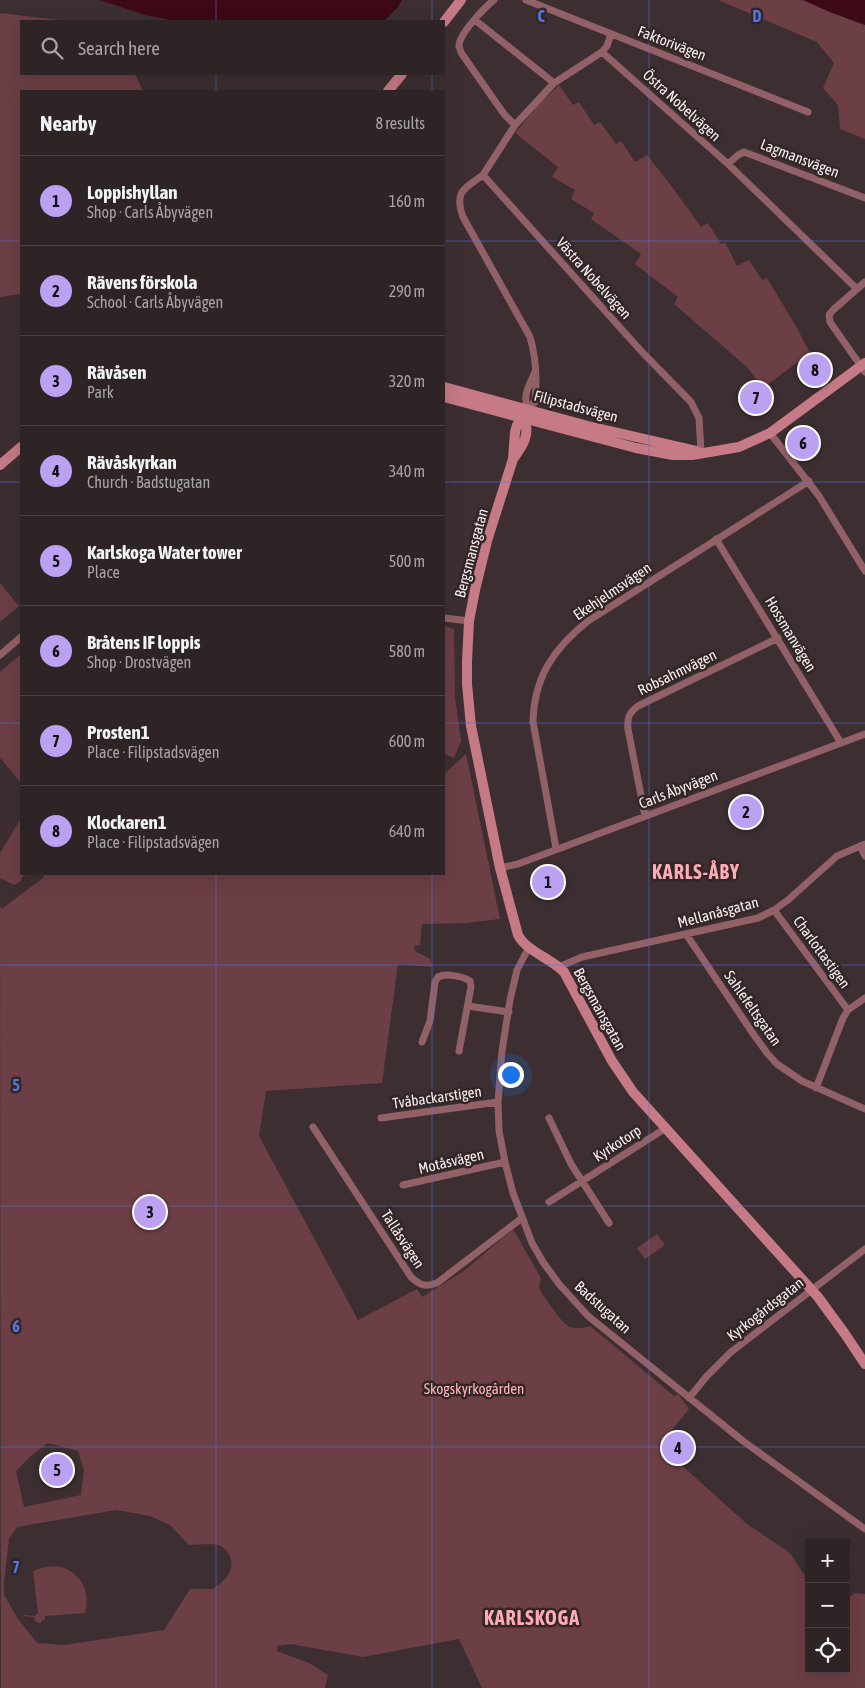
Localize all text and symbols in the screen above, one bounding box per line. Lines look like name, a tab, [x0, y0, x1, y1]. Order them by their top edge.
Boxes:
text: C	[537, 7, 545, 25]
text: D	[753, 7, 762, 25]
search box	[20, 20, 445, 75]
street label: Faktorivägen	[636, 22, 708, 64]
icon: search	[38, 34, 66, 62]
text: Search here	[78, 37, 160, 59]
street label: Östra Nobelvägen	[640, 66, 724, 144]
text: Nearby	[40, 111, 96, 135]
text: 8 results	[375, 114, 425, 132]
street label: Lagmansvägen	[758, 135, 842, 181]
text: Loppishyllan	[87, 181, 178, 203]
text: 1	[52, 192, 60, 210]
text: 160 m	[389, 192, 425, 210]
text: Shop · Carls Åbyvägen	[87, 203, 213, 221]
street label: Västra Nobelvägen	[553, 234, 635, 322]
text: Rävens förskola	[87, 271, 197, 293]
text: 2	[52, 282, 60, 300]
text: 290 m	[389, 282, 425, 300]
text: School · Carls Åbyvägen	[87, 293, 223, 311]
pin: 8	[799, 351, 831, 389]
text: Rävåsen	[87, 361, 146, 383]
text: 3	[52, 372, 60, 390]
text: 320 m	[389, 372, 425, 390]
pin: 7	[740, 379, 772, 417]
text: Park	[87, 383, 114, 401]
street label: Filipstadsvägen	[532, 387, 620, 425]
pin: 6	[787, 424, 819, 462]
text: Rävåskyrkan	[87, 451, 177, 473]
text: 4	[52, 462, 60, 480]
text: 340 m	[389, 462, 425, 480]
text: Church · Badstugatan	[87, 473, 210, 491]
street label: Bergsmansgatan	[451, 507, 491, 599]
text: Karlskoga Water tower	[87, 541, 242, 563]
text: 5	[52, 552, 60, 570]
text: 500 m	[389, 552, 425, 570]
street label: Ekehjelmsvägen	[570, 559, 654, 623]
text: Place	[87, 563, 120, 581]
street label: Hossmanvägen	[762, 593, 820, 675]
text: Bråtens IF loppis	[87, 631, 200, 653]
text: 6	[52, 642, 60, 660]
text: 580 m	[389, 642, 425, 660]
street label: Robsahmvägen	[635, 646, 719, 698]
text: Shop · Drostvägen	[87, 653, 191, 671]
text: Prosten1	[87, 721, 150, 743]
text: 7	[52, 732, 60, 750]
text: 600 m	[389, 732, 425, 750]
text: Place · Filipstadsvägen	[87, 743, 220, 761]
street label: Carls Åbyvägen	[636, 766, 720, 812]
pin: 2	[730, 793, 762, 831]
text: Klockaren1	[87, 811, 167, 833]
text: 8	[52, 822, 60, 840]
text: 640 m	[389, 822, 425, 840]
text: Place · Filipstadsvägen	[87, 833, 220, 851]
district label: KARLS-ÅBY	[652, 859, 740, 883]
pin: 1	[532, 863, 564, 901]
street label: Mellanåsgatan	[676, 893, 760, 931]
street label: Charlottastigen	[790, 913, 854, 991]
street label: Bergsmansgatan	[570, 965, 630, 1053]
street label: Sahlefeltsgatan	[721, 967, 785, 1049]
your location	[498, 1062, 524, 1088]
text: 5	[12, 1076, 20, 1094]
street label: Tvåbackarstigen	[391, 1082, 483, 1112]
street label: Kyrkotorp	[590, 1121, 644, 1165]
street label: Motåsvägen	[416, 1145, 486, 1177]
pin: 3	[134, 1193, 166, 1231]
street label: Tallåsvägen	[378, 1207, 428, 1271]
street label: Kyrkogårdsgatan	[723, 1274, 807, 1344]
street label: Badstugatan	[571, 1277, 635, 1337]
text: 6	[12, 1317, 20, 1335]
park label: Skogskyrkogården	[424, 1380, 524, 1397]
pin: 4	[662, 1429, 694, 1467]
pin: 5	[41, 1451, 73, 1489]
map controls	[805, 1538, 850, 1673]
button: +	[805, 1538, 850, 1583]
text: 7	[12, 1558, 20, 1576]
button: −	[805, 1583, 850, 1628]
district label: KARLSKOGA	[484, 1606, 580, 1629]
button: locate	[805, 1628, 850, 1673]

